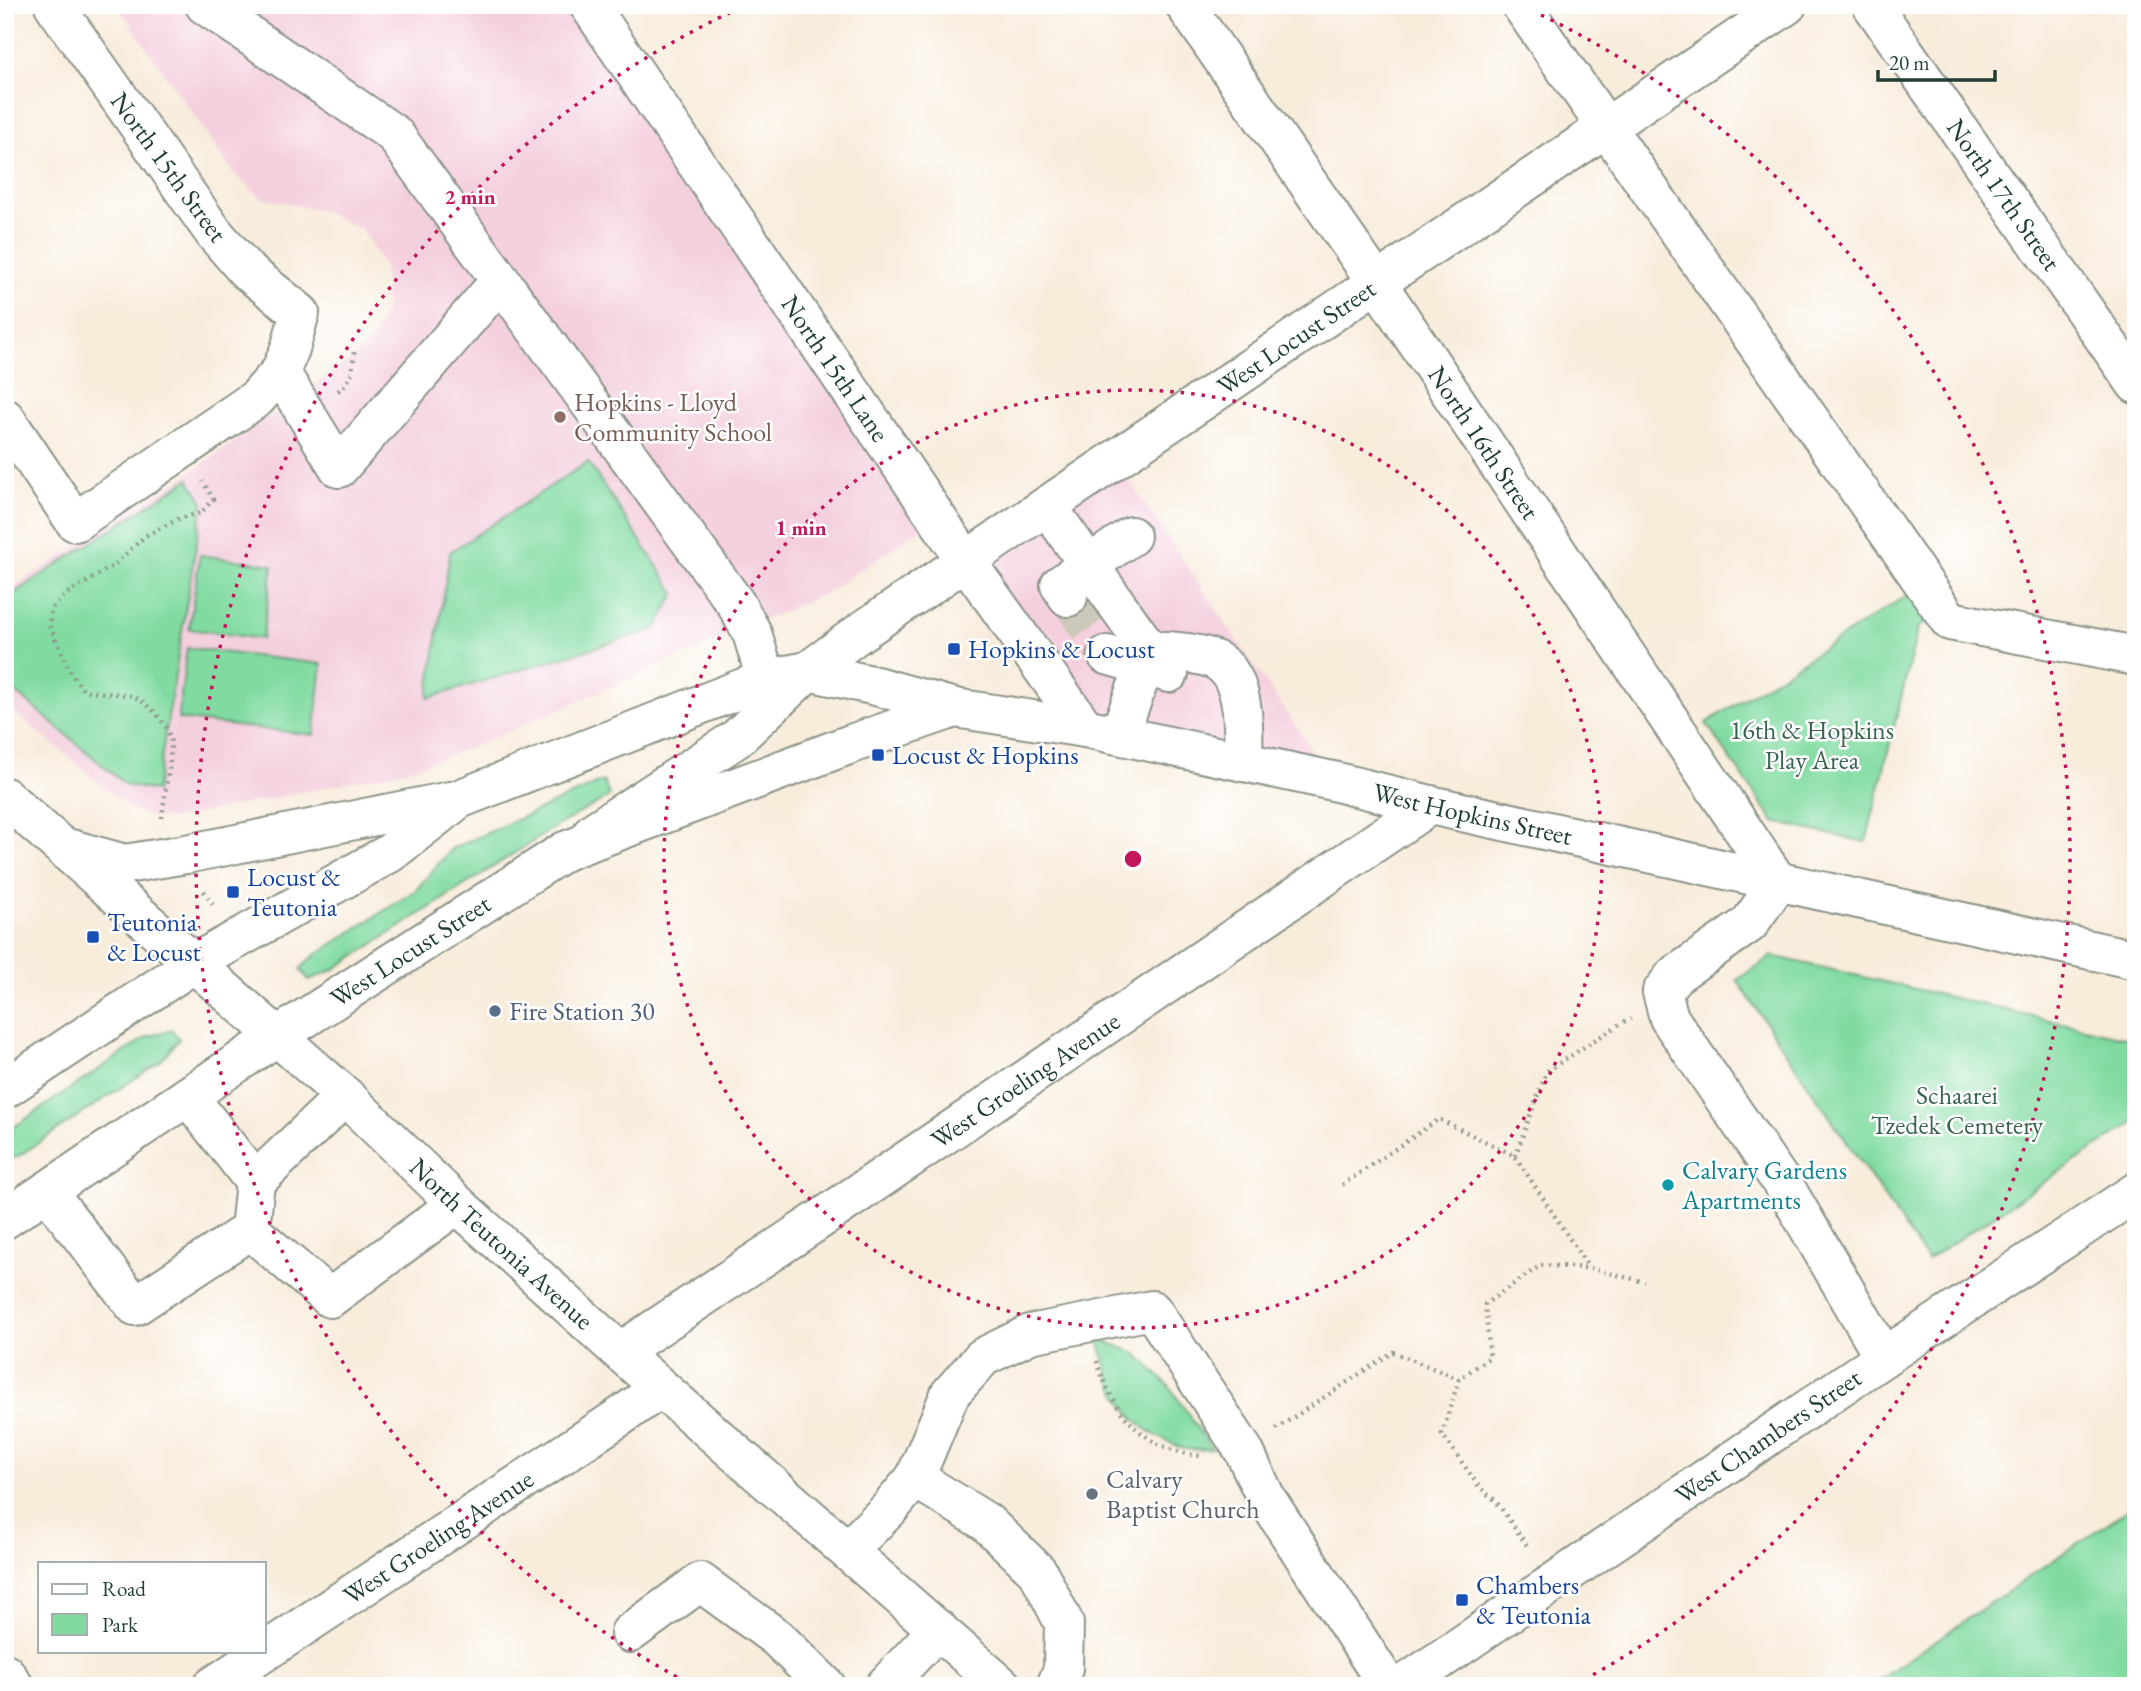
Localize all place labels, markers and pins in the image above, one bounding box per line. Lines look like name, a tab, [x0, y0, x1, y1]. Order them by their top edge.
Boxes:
place label: Hopkins - Lloyd Community School	[574, 385, 772, 449]
marker: Hopkins - Lloyd Community School	[552, 409, 568, 425]
place label: Hopkins & Locust	[968, 632, 1155, 666]
marker: Hopkins & Locust	[946, 641, 962, 657]
place label: Locust & Hopkins	[892, 738, 1079, 772]
marker: Locust & Hopkins	[870, 747, 886, 763]
centre of rings	[1121, 847, 1145, 871]
place label: Locust & Teutonia	[247, 860, 341, 924]
marker: Locust & Teutonia	[225, 884, 241, 900]
place label: Teutonia & Locust	[107, 905, 201, 969]
marker: Teutonia & Locust	[85, 929, 101, 945]
place label: Fire Station 30	[509, 994, 655, 1028]
marker: Fire Station 30	[487, 1003, 503, 1019]
place label: Calvary Gardens Apartments	[1681, 1153, 1847, 1217]
marker: Calvary Gardens Apartments	[1660, 1177, 1676, 1193]
place label: Calvary Baptist Church	[1106, 1462, 1260, 1526]
marker: Calvary Baptist Church	[1084, 1486, 1100, 1502]
place label: Chambers & Teutonia	[1476, 1568, 1592, 1632]
marker: Chambers & Teutonia	[1454, 1592, 1470, 1608]

